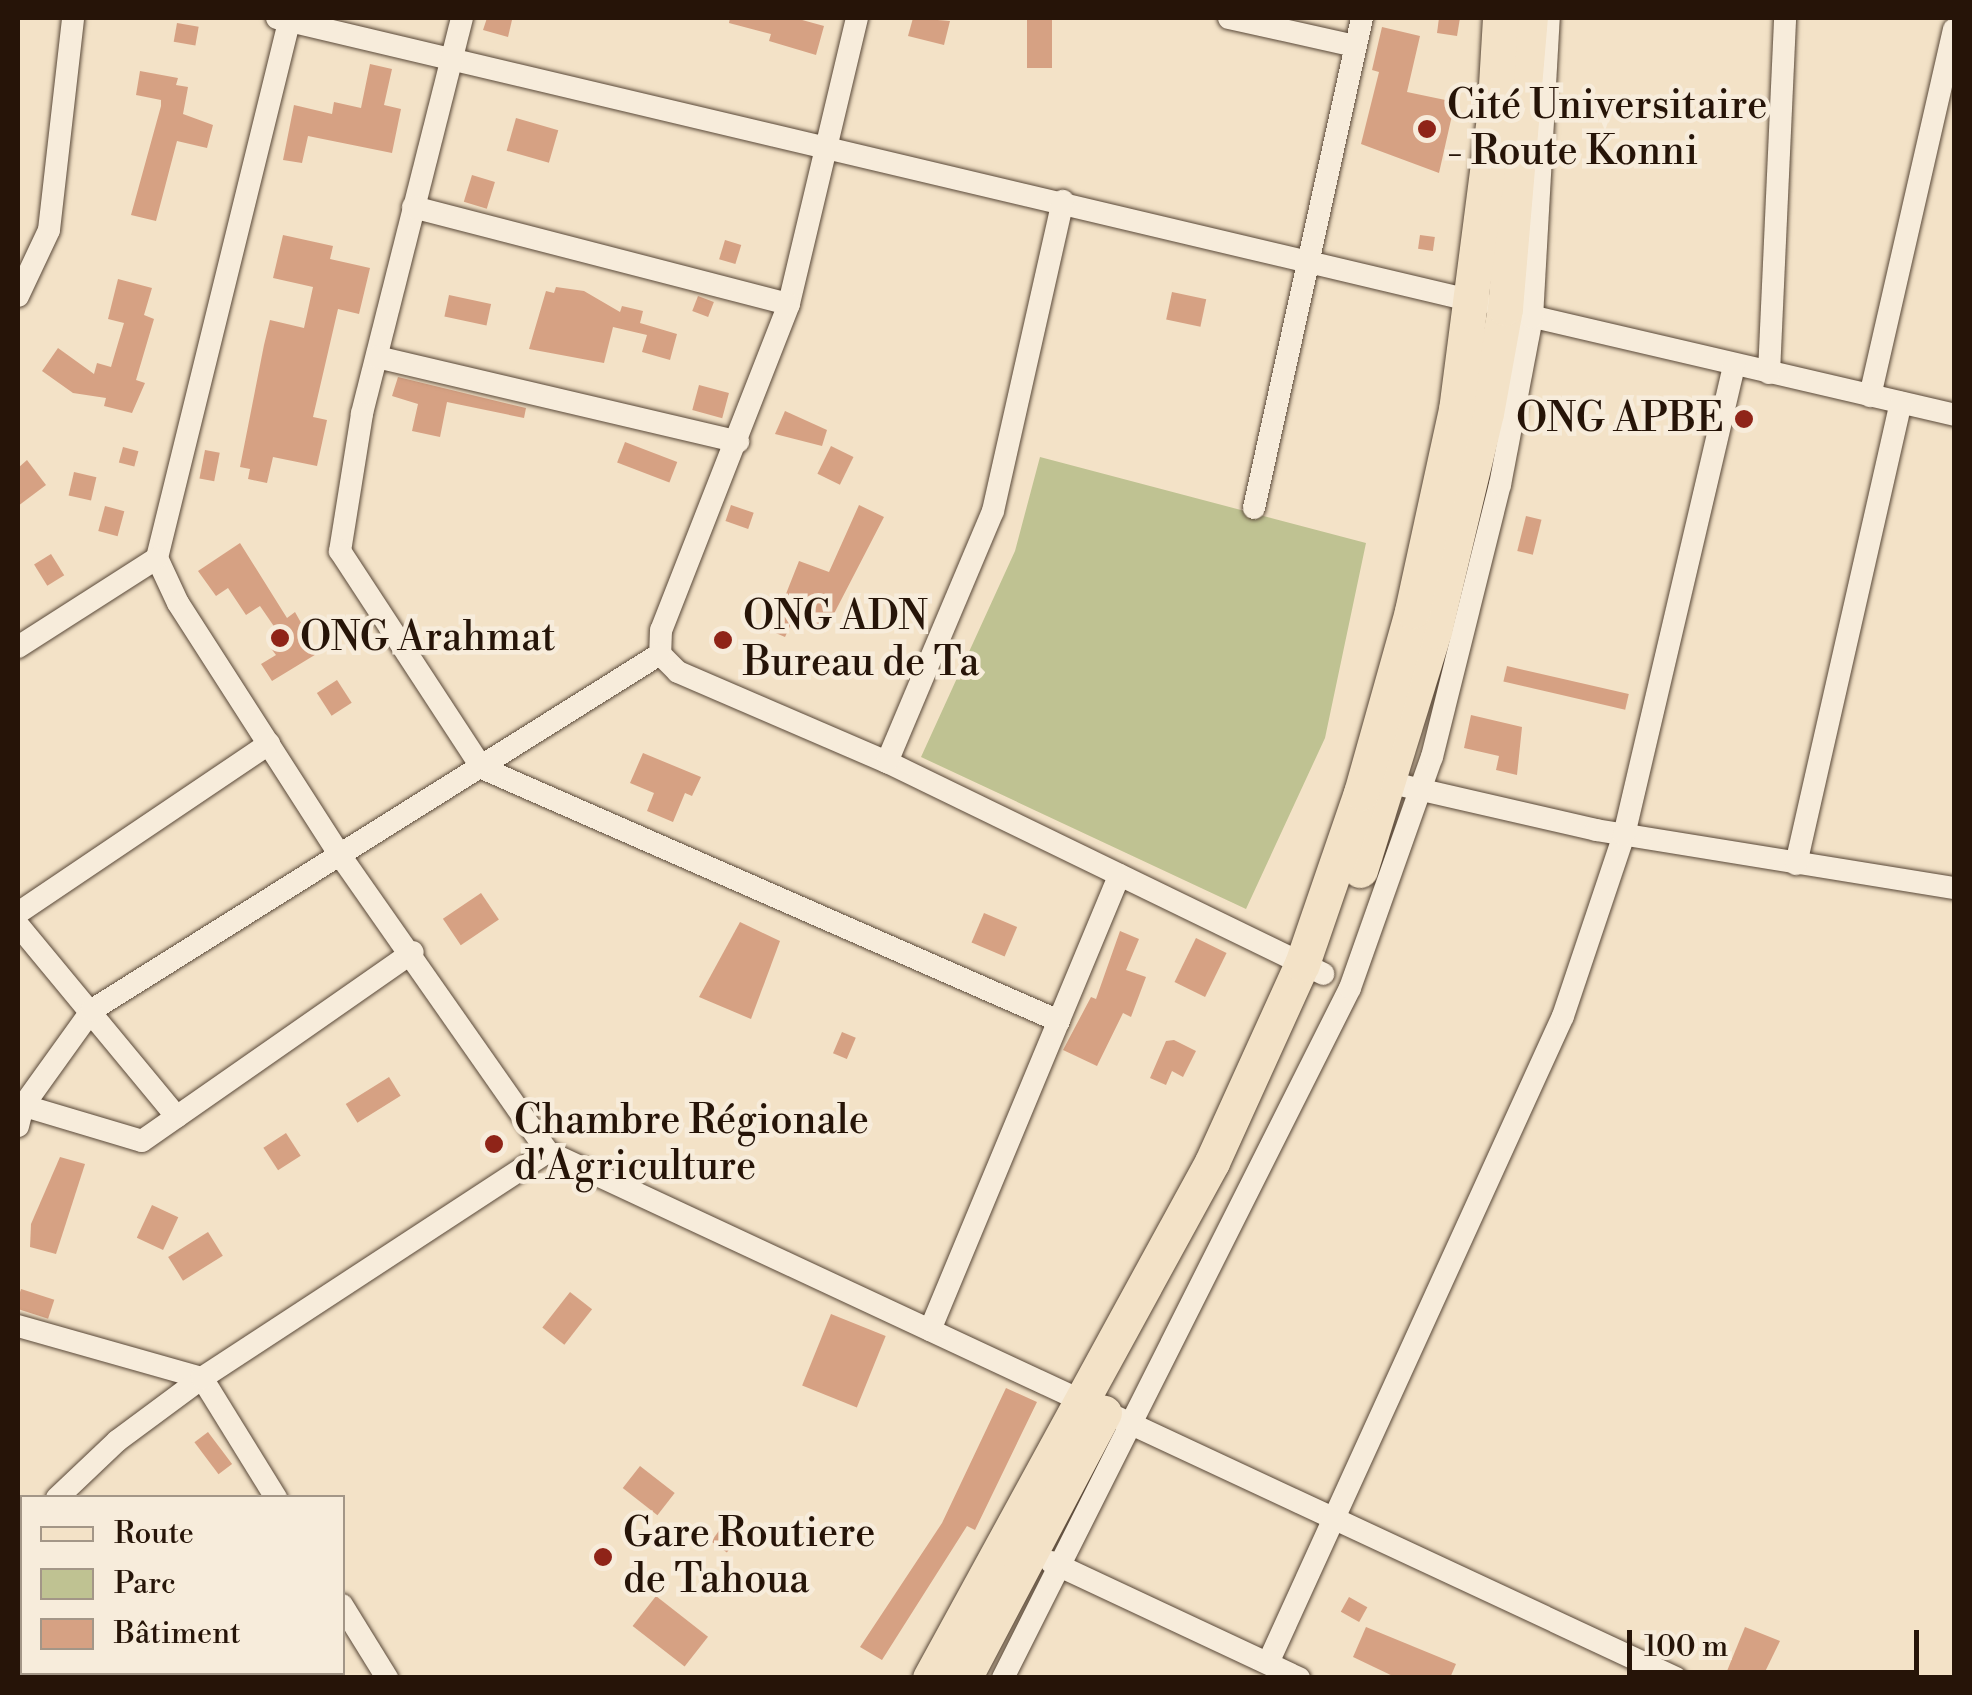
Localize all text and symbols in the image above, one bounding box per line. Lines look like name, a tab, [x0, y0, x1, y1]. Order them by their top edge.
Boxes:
place label: Cité Universitaire - Route Konni	[1447, 82, 1767, 176]
marker: Cité Universitaire - Route Konni	[1416, 118, 1438, 140]
place label: ONG APBE	[1516, 395, 1724, 443]
marker: ONG APBE	[1733, 408, 1755, 430]
place label: ONG ADN Bureau de Ta	[743, 593, 980, 687]
place label: ONG Arahmat	[300, 614, 556, 662]
marker: ONG Arahmat	[269, 627, 291, 649]
marker: ONG ADN Bureau de Ta	[712, 629, 734, 651]
place label: Chambre Régionale d'Agriculture	[514, 1097, 869, 1191]
marker: Chambre Régionale d'Agriculture	[483, 1133, 505, 1155]
legend	[20, 1495, 345, 1675]
place label: Gare Routiere de Tahoua	[623, 1510, 875, 1604]
text: Route	[114, 1515, 194, 1553]
marker: Gare Routiere de Tahoua	[592, 1546, 614, 1568]
text: Parc	[114, 1565, 176, 1603]
scale bar	[1632, 1610, 1924, 1672]
text: Bâtiment	[114, 1615, 241, 1653]
text: 100 m	[1644, 1628, 1728, 1666]

